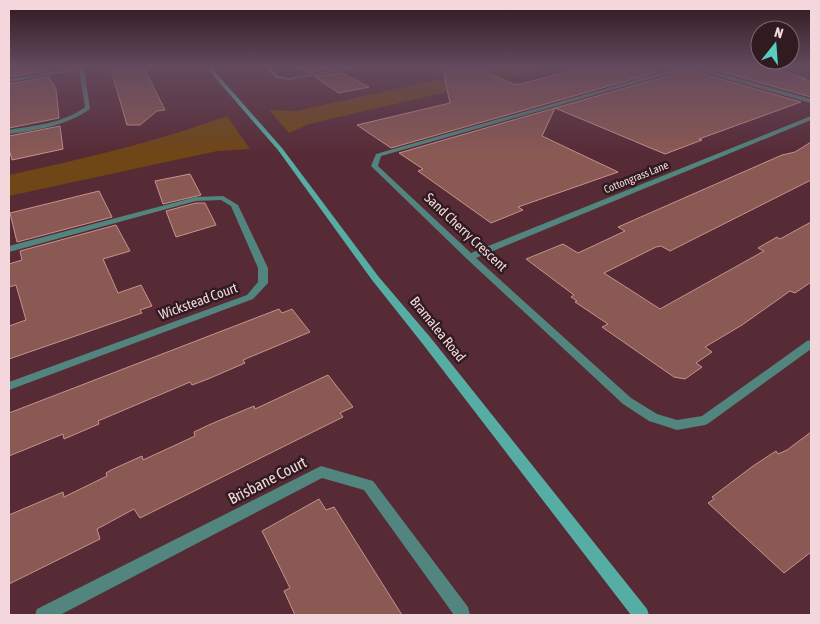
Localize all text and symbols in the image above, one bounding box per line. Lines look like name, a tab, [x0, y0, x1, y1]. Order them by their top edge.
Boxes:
north arrow	[750, 20, 800, 70]
text: N	[773, 24, 785, 41]
street label: Cottongrass Lane	[602, 159, 670, 195]
street label: Sand Cherry Crescent	[421, 190, 511, 274]
street label: Wickstead Court	[156, 279, 240, 323]
street label: Bramalea Road	[407, 293, 469, 365]
street label: Brisbane Court	[225, 452, 310, 507]

